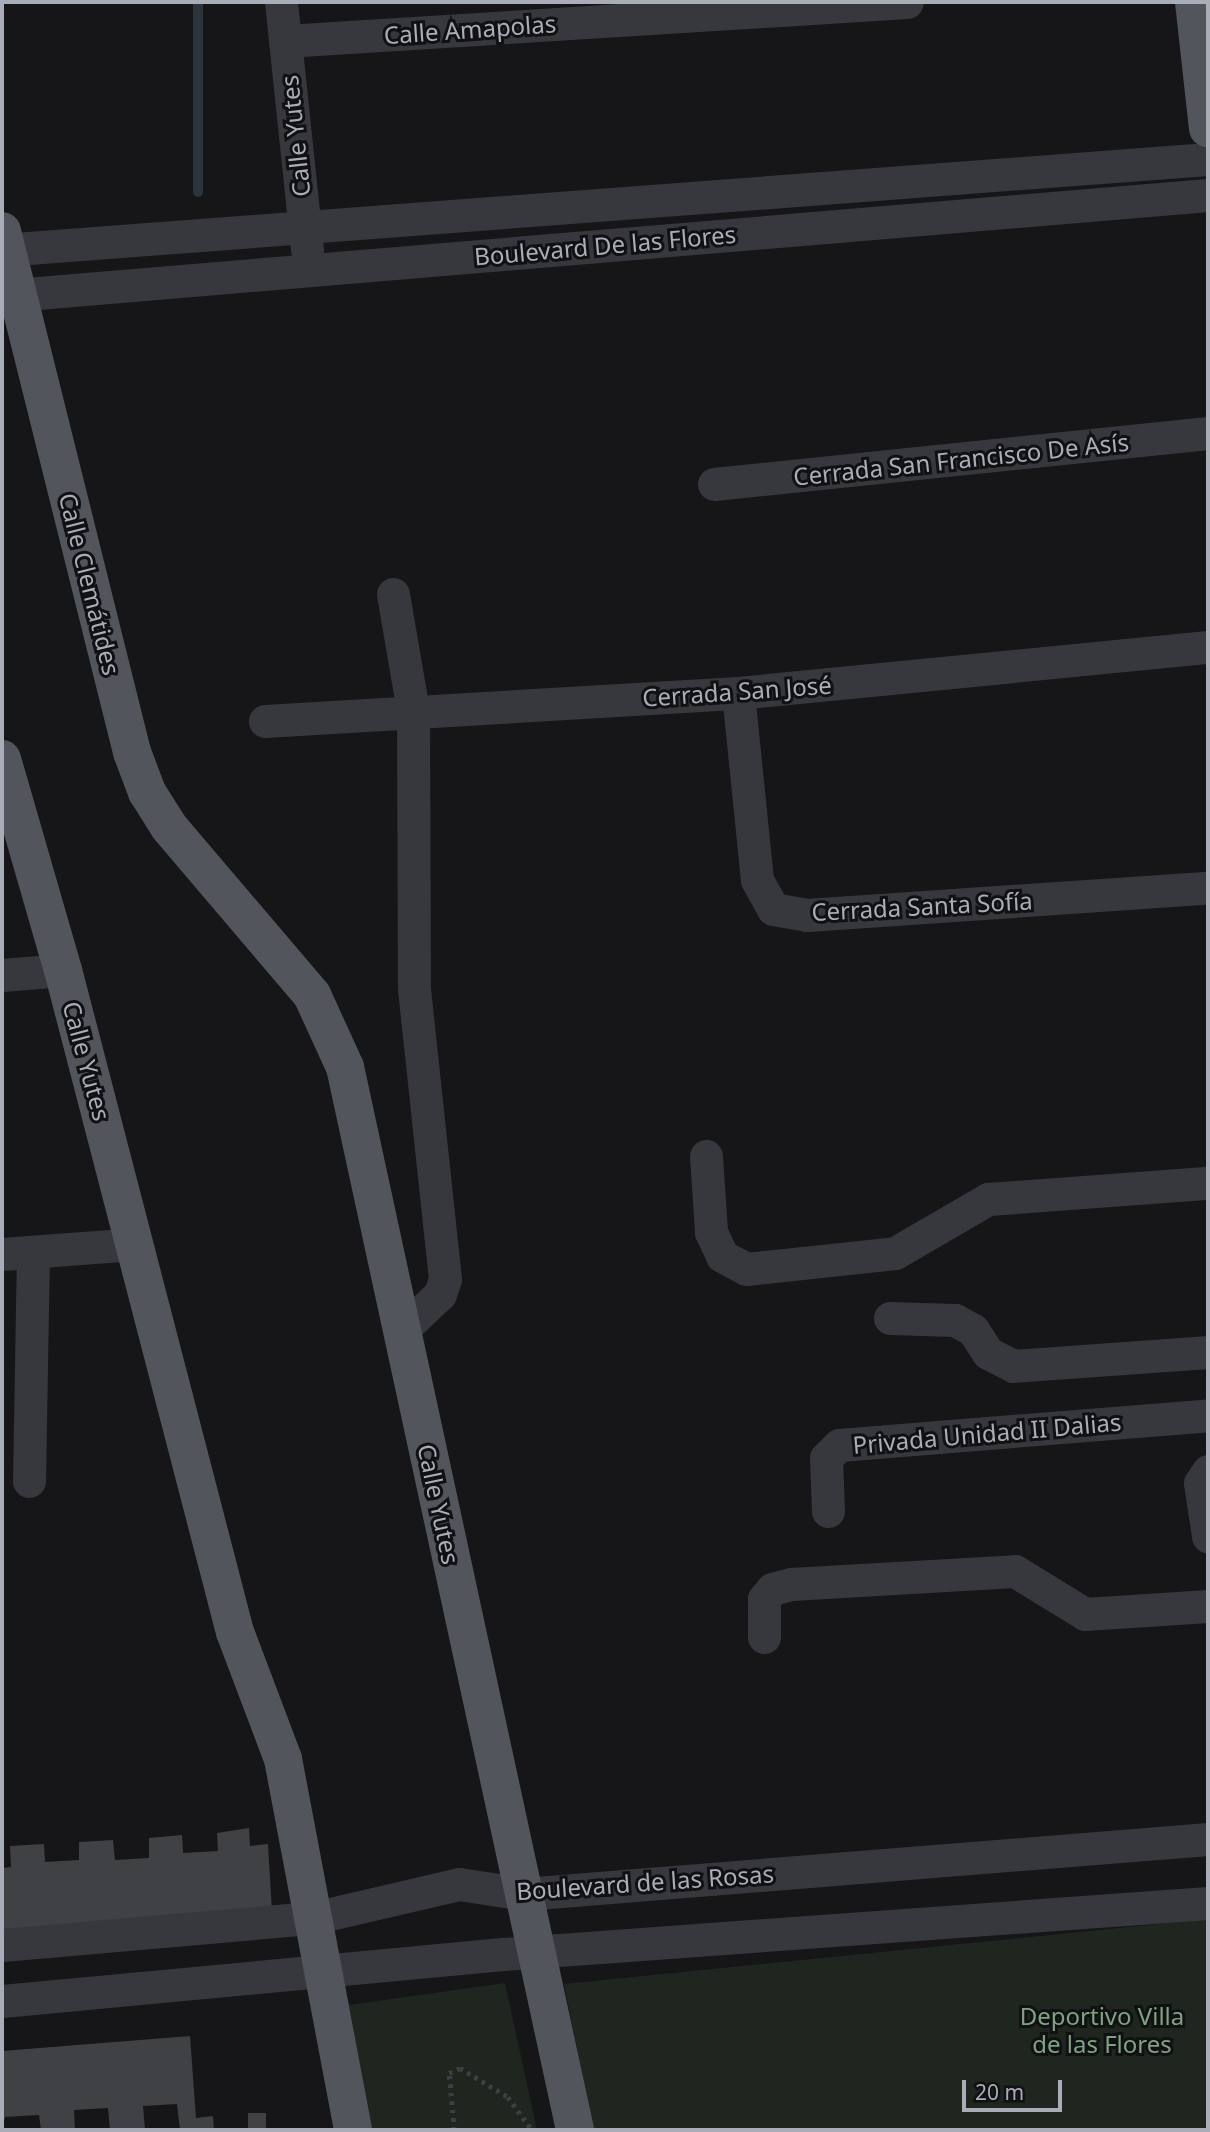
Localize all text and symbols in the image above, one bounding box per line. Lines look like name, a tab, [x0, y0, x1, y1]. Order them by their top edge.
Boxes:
street label: Calle Amapolas	[383, 9, 557, 49]
street label: Calle Yutes	[274, 74, 316, 198]
street label: Boulevard De las Flores	[473, 219, 737, 271]
street label: Cerrada San Francisco De Asís	[792, 427, 1130, 491]
street label: Calle Clemátides	[53, 490, 127, 678]
street label: Cerrada San José	[641, 670, 833, 712]
street label: Cerrada Santa Sofía	[811, 886, 1033, 926]
street label: Calle Yutes	[57, 998, 117, 1124]
street label: Privada Unidad II Dalias	[852, 1407, 1122, 1459]
street label: Calle Yutes	[412, 1441, 466, 1567]
street label: Boulevard de las Rosas	[515, 1859, 775, 1905]
park label: Deportivo Villa de las Flores	[1020, 2002, 1184, 2058]
scale bar	[965, 2066, 1065, 2110]
text: 20 m	[975, 2078, 1024, 2106]

